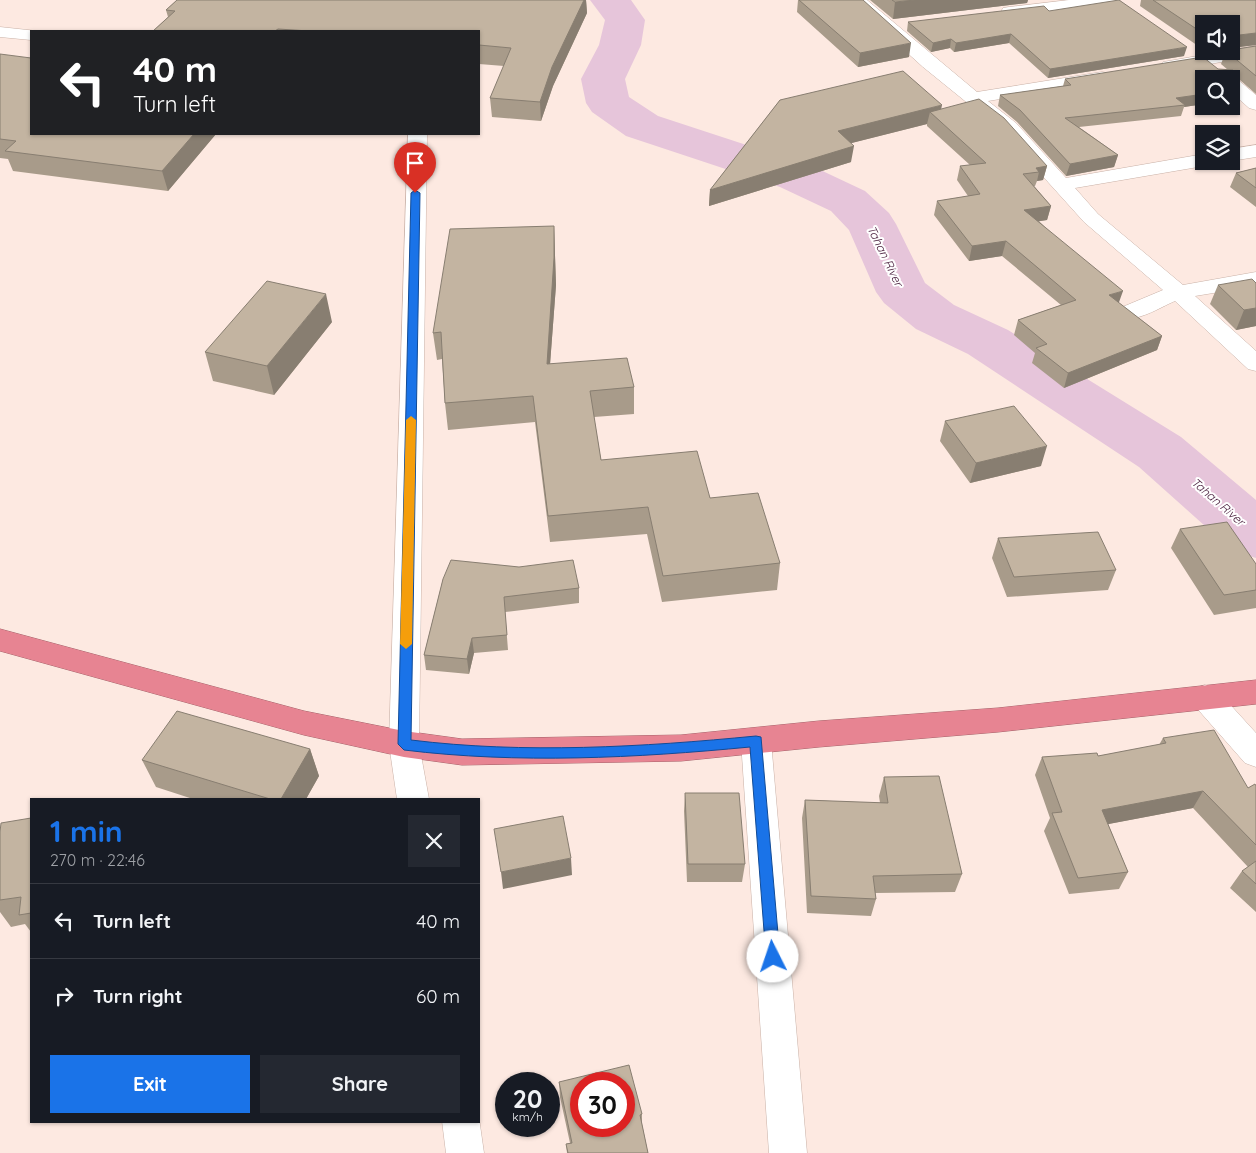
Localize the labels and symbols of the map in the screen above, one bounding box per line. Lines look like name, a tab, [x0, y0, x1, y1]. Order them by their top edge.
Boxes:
pin	[394, 142, 436, 193]
water label: Tahan River	[864, 223, 907, 290]
water label: Tahan River	[1189, 474, 1249, 530]
position arrow	[746, 930, 798, 982]
speed limit sign: 30	[570, 1072, 635, 1137]

